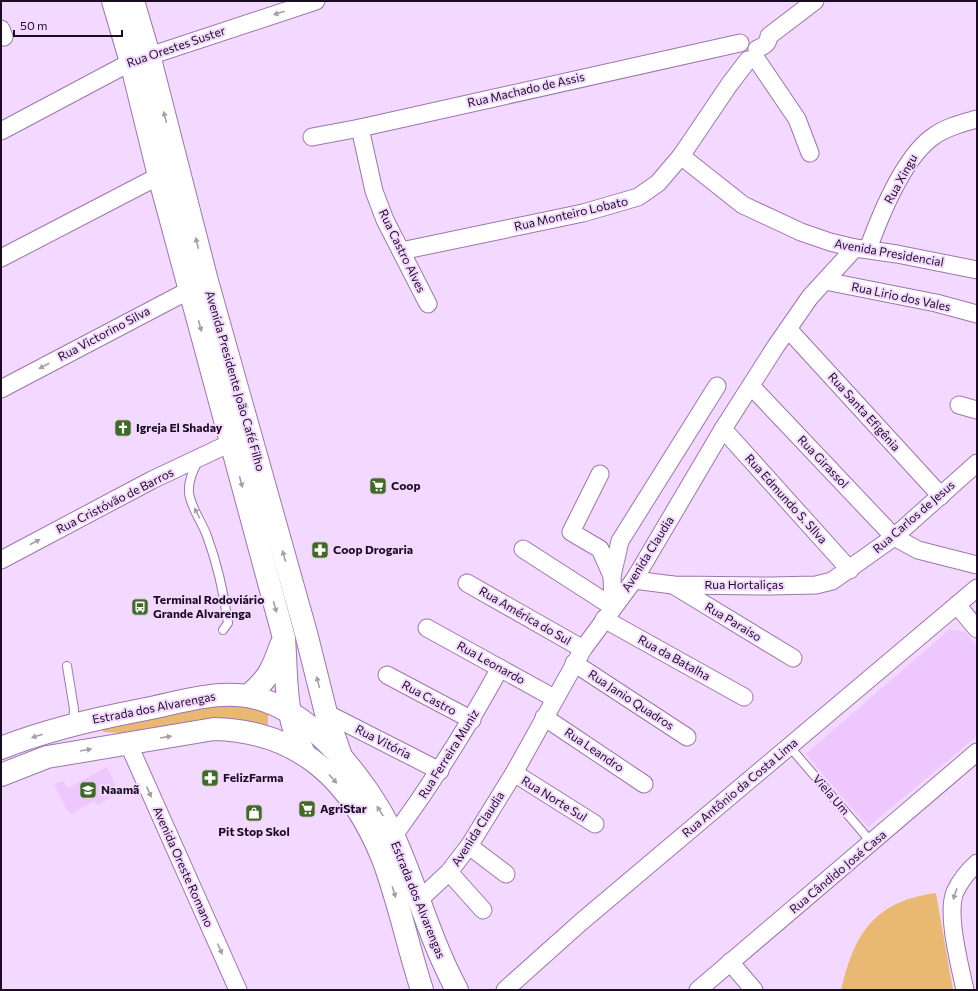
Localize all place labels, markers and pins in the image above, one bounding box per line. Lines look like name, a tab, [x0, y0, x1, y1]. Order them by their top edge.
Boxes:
church icon: Igreja El Shaday	[113, 418, 133, 438]
place label: Igreja El Shaday	[136, 420, 223, 434]
supermarket icon: Coop	[368, 476, 388, 496]
place label: Coop	[391, 478, 421, 492]
pharmacy icon: Coop Drogaria	[310, 540, 330, 560]
place label: Coop Drogaria	[333, 542, 413, 556]
place label: Terminal Rodoviário Grande Alvarenga	[153, 592, 264, 620]
bus stop icon: Terminal Rodoviário Grande Alvarenga	[130, 597, 150, 617]
pharmacy icon: FelizFarma	[200, 768, 220, 788]
place label: FelizFarma	[223, 770, 284, 784]
school or university icon: Naamã	[78, 780, 98, 800]
place label: Naamã	[101, 782, 139, 796]
supermarket icon: AgriStar	[297, 799, 317, 819]
place label: AgriStar	[320, 801, 367, 815]
shop icon: Pit Stop Skol	[244, 803, 264, 823]
place label: Pit Stop Skol	[218, 824, 290, 838]

